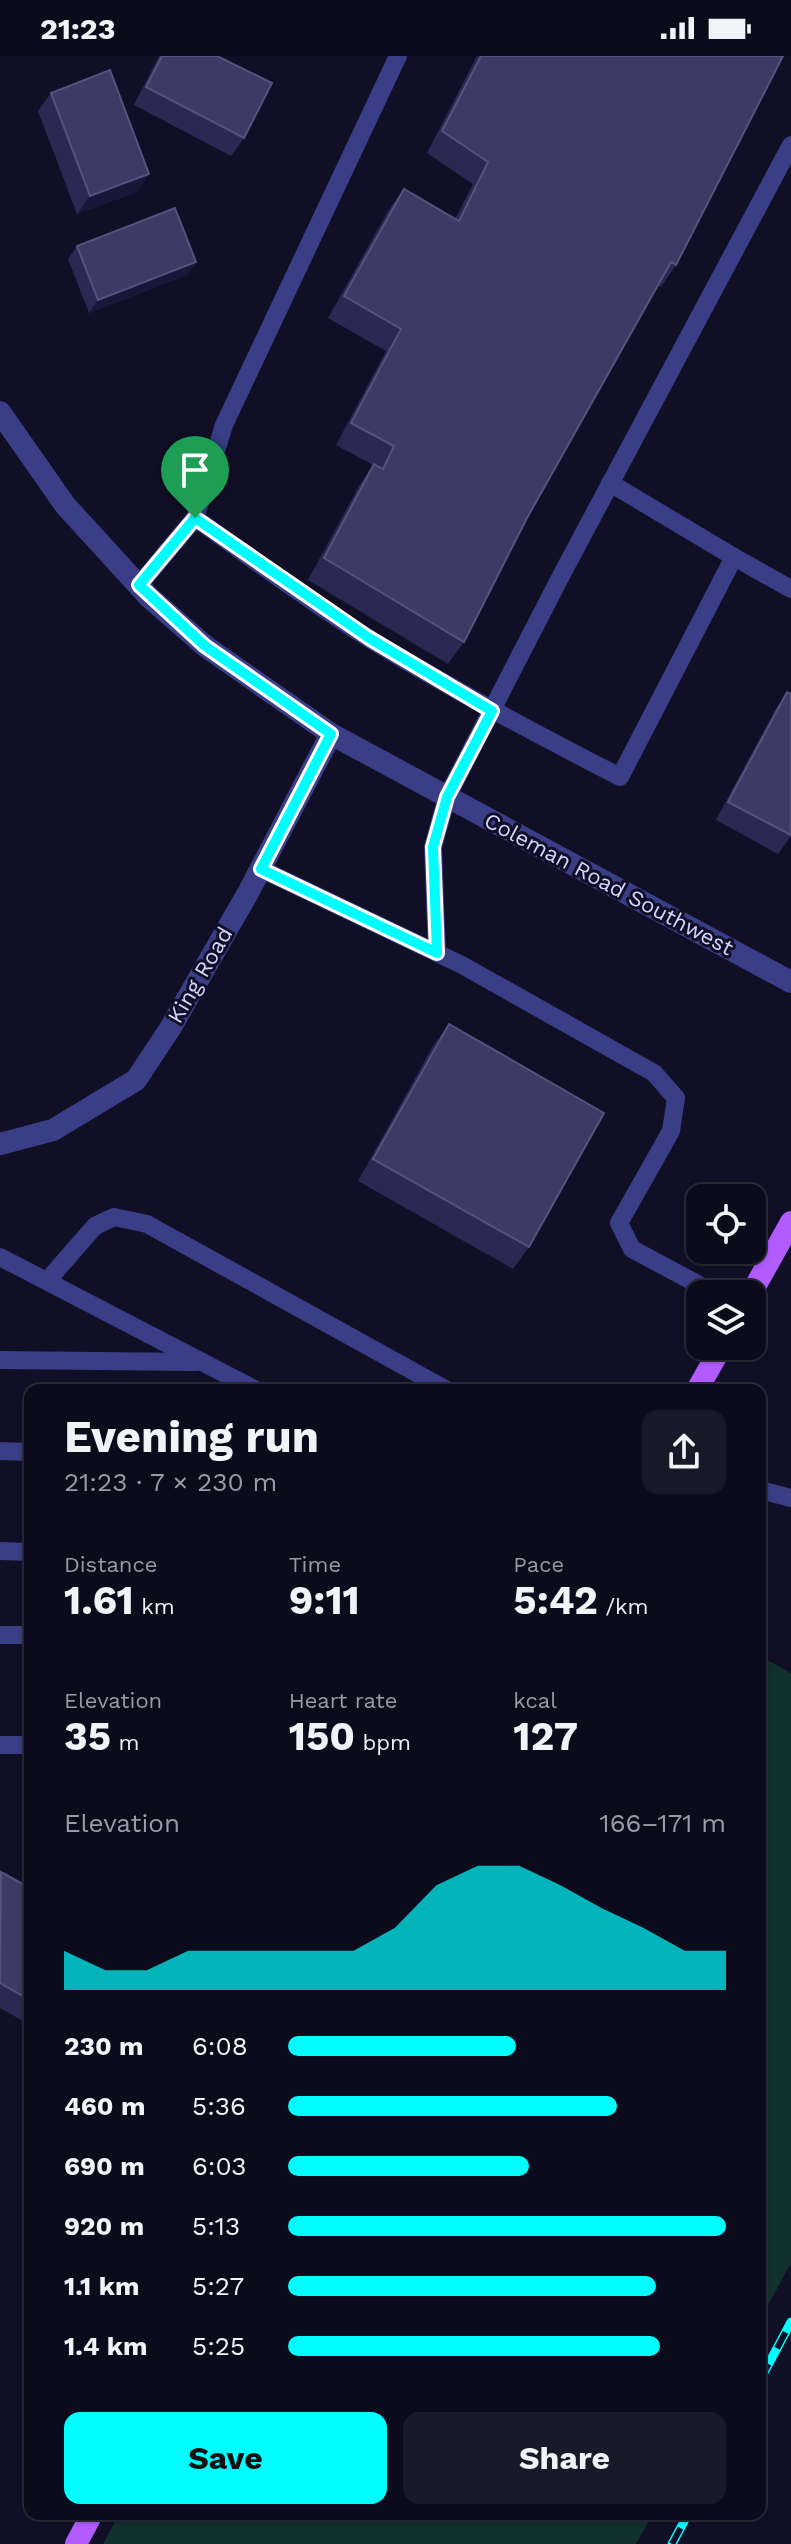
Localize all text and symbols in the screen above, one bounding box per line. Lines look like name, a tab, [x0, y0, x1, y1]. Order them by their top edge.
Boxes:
text: 21:23	[40, 11, 116, 46]
pin	[161, 436, 229, 518]
icon: arrive	[173, 448, 217, 492]
street label: Coleman Road Southwest	[480, 808, 738, 960]
street label: King Road	[162, 922, 238, 1028]
map controls	[686, 1184, 766, 1360]
button: locate	[686, 1184, 766, 1264]
button: layers	[686, 1280, 766, 1360]
button: share	[642, 1410, 726, 1494]
text: Evening run	[64, 1411, 319, 1463]
text: 21:23 · 7 × 230 m	[64, 1467, 277, 1497]
text: Distance	[64, 1552, 158, 1577]
text: Time	[289, 1552, 341, 1577]
text: Pace	[513, 1552, 564, 1577]
text: 1.61	[64, 1577, 134, 1624]
text: 9:11	[289, 1577, 360, 1624]
text: 5:42	[513, 1577, 598, 1624]
text: km	[134, 1594, 175, 1619]
text: /km	[598, 1594, 649, 1619]
text: Elevation	[64, 1688, 162, 1713]
text: Heart rate	[289, 1688, 397, 1713]
text: kcal	[513, 1688, 557, 1713]
text: 35	[64, 1713, 111, 1760]
text: 150	[289, 1713, 355, 1760]
text: 127	[513, 1713, 578, 1760]
text: m	[111, 1730, 140, 1755]
text: bpm	[355, 1730, 411, 1755]
text: Elevation	[64, 1808, 180, 1838]
text: 166–171 m	[600, 1808, 726, 1838]
text: 230 m	[64, 2031, 144, 2061]
text: 6:08	[192, 2031, 248, 2061]
text: 460 m	[64, 2091, 145, 2121]
text: 5:36	[192, 2091, 246, 2121]
text: 690 m	[64, 2151, 145, 2181]
text: 6:03	[192, 2151, 246, 2181]
text: 920 m	[64, 2211, 144, 2241]
text: 5:13	[192, 2211, 240, 2241]
text: 1.1 km	[64, 2271, 139, 2301]
text: 5:27	[192, 2271, 244, 2301]
text: 1.4 km	[64, 2331, 148, 2361]
text: 5:25	[192, 2331, 245, 2361]
button: Save	[64, 2412, 387, 2504]
button: Share	[403, 2412, 726, 2504]

